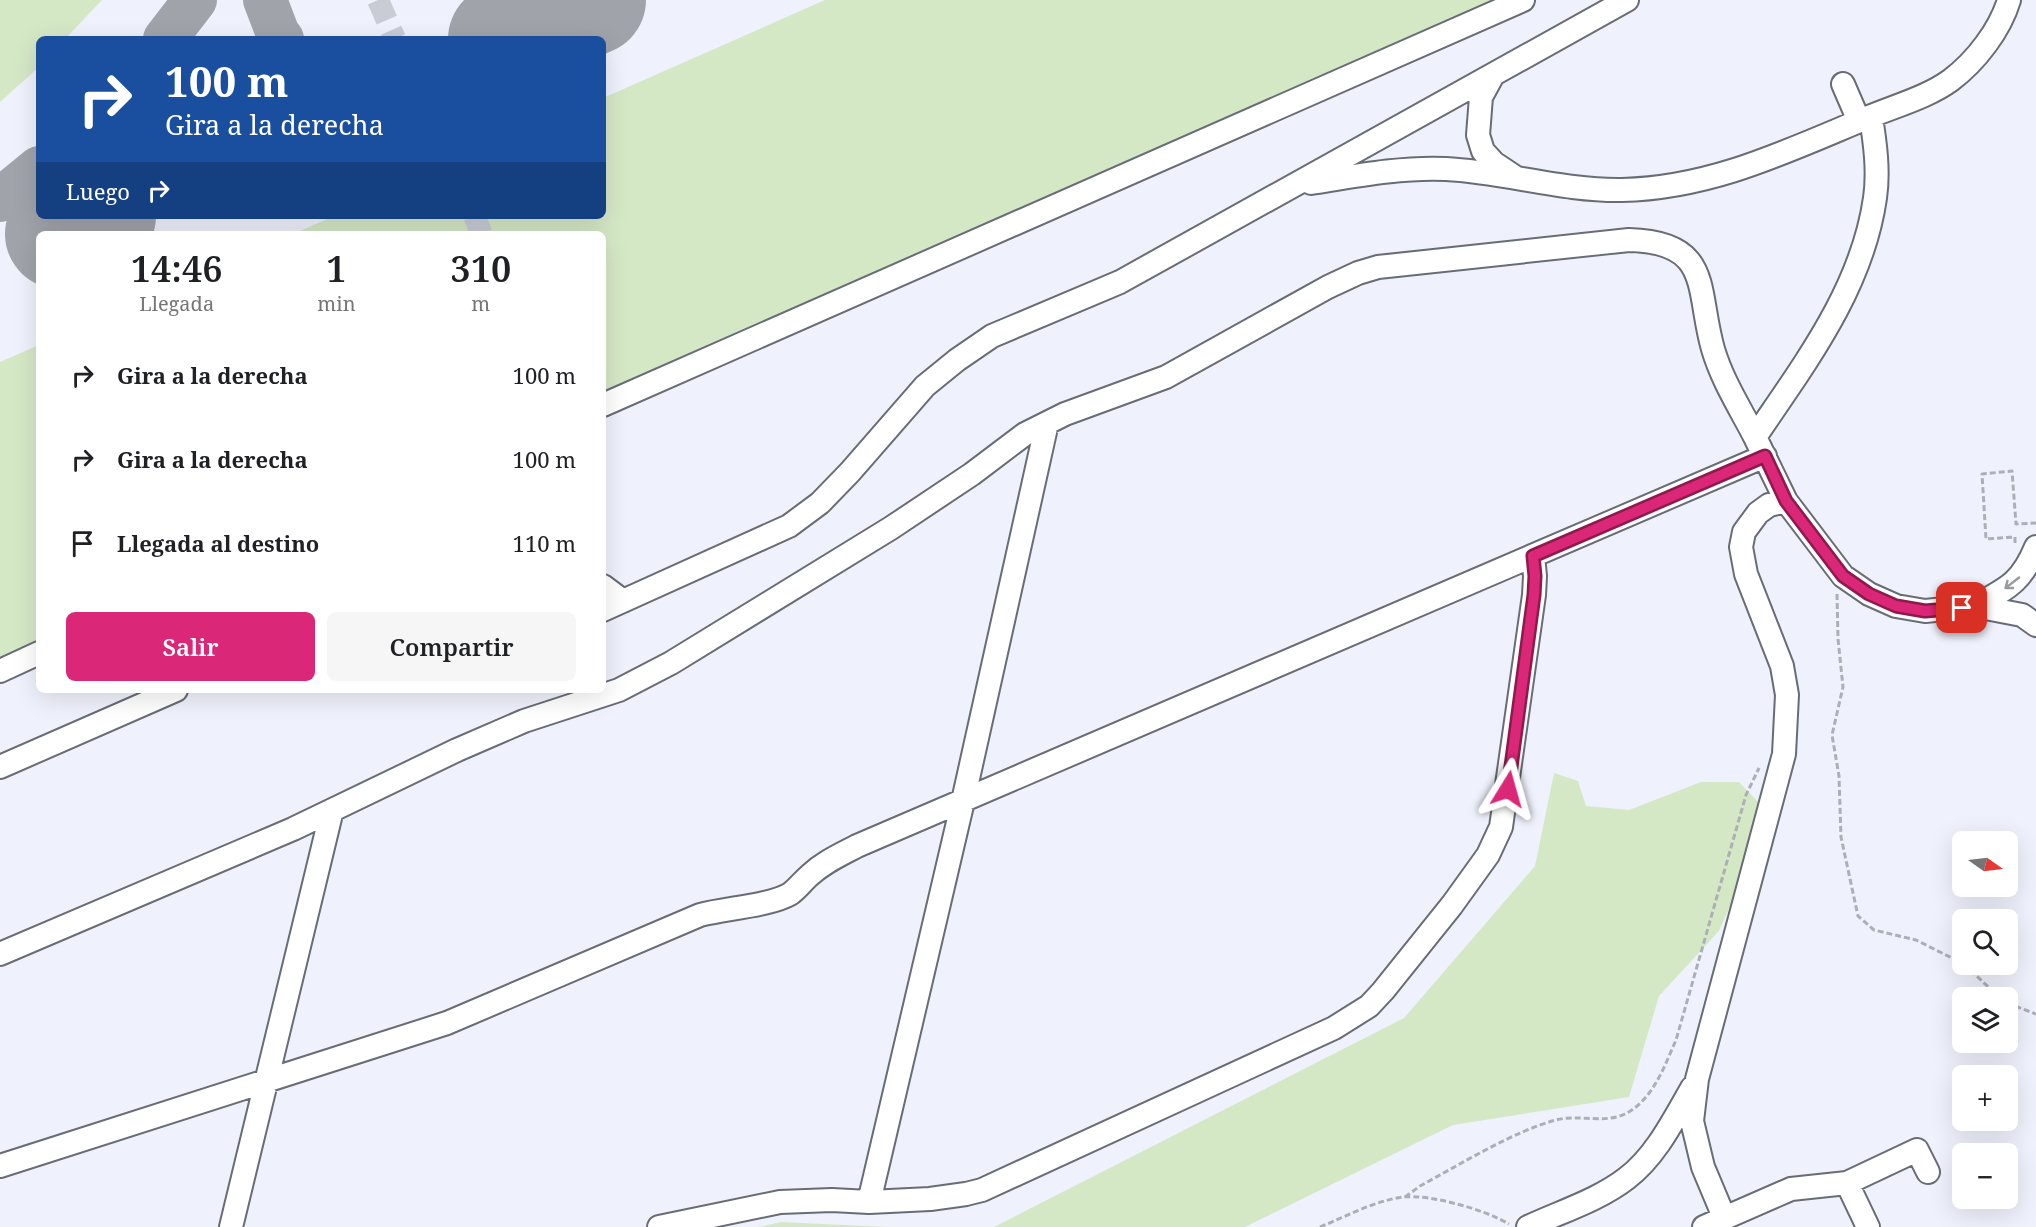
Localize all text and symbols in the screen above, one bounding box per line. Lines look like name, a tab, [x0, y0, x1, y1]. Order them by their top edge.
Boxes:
text: 100 m	[165, 52, 289, 109]
icon: right	[66, 60, 144, 138]
text: Gira a la derecha	[165, 106, 384, 143]
icon: right	[142, 174, 175, 207]
text: Luego	[66, 176, 130, 206]
text: 14:46	[131, 244, 223, 293]
text: 1	[326, 244, 347, 293]
text: 310	[450, 244, 511, 293]
text: Llegada	[139, 290, 214, 317]
text: min	[317, 290, 356, 317]
text: m	[471, 290, 490, 317]
icon: right	[66, 359, 99, 392]
text: Gira a la derecha	[117, 360, 308, 390]
text: 100 m	[513, 360, 576, 390]
icon: right	[66, 443, 99, 476]
text: Gira a la derecha	[117, 444, 308, 474]
text: 100 m	[513, 444, 576, 474]
icon: arrive	[66, 527, 99, 560]
text: Llegada al destino	[117, 528, 319, 558]
text: 110 m	[513, 528, 576, 558]
one-way arrow	[2004, 577, 2020, 590]
pin	[1936, 582, 1987, 633]
icon: arrive	[1945, 591, 1978, 624]
button: Salir	[66, 612, 315, 681]
button: Compartir	[327, 612, 576, 681]
position arrow	[1476, 757, 1540, 821]
north arrow	[1952, 831, 2018, 897]
map controls	[1952, 831, 2018, 1209]
button: search	[1952, 909, 2018, 975]
button: layers	[1952, 987, 2018, 1053]
button: +	[1952, 1065, 2018, 1131]
button: −	[1952, 1143, 2018, 1209]

